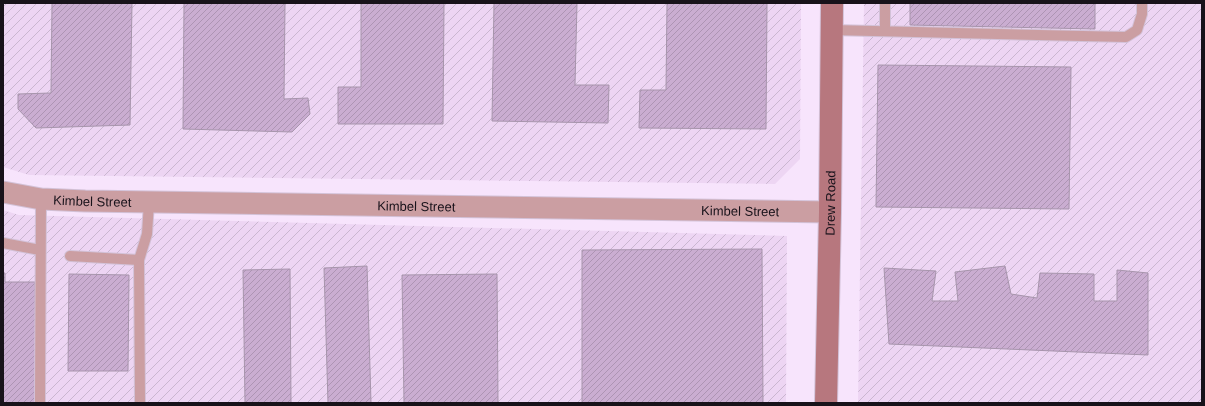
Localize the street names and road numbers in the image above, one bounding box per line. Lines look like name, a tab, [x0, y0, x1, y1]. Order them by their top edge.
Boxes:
street label: Drew Road	[822, 170, 838, 236]
street label: Kimbel Street	[53, 192, 132, 209]
street label: Kimbel Street	[377, 198, 456, 214]
street label: Kimbel Street	[701, 203, 780, 219]

